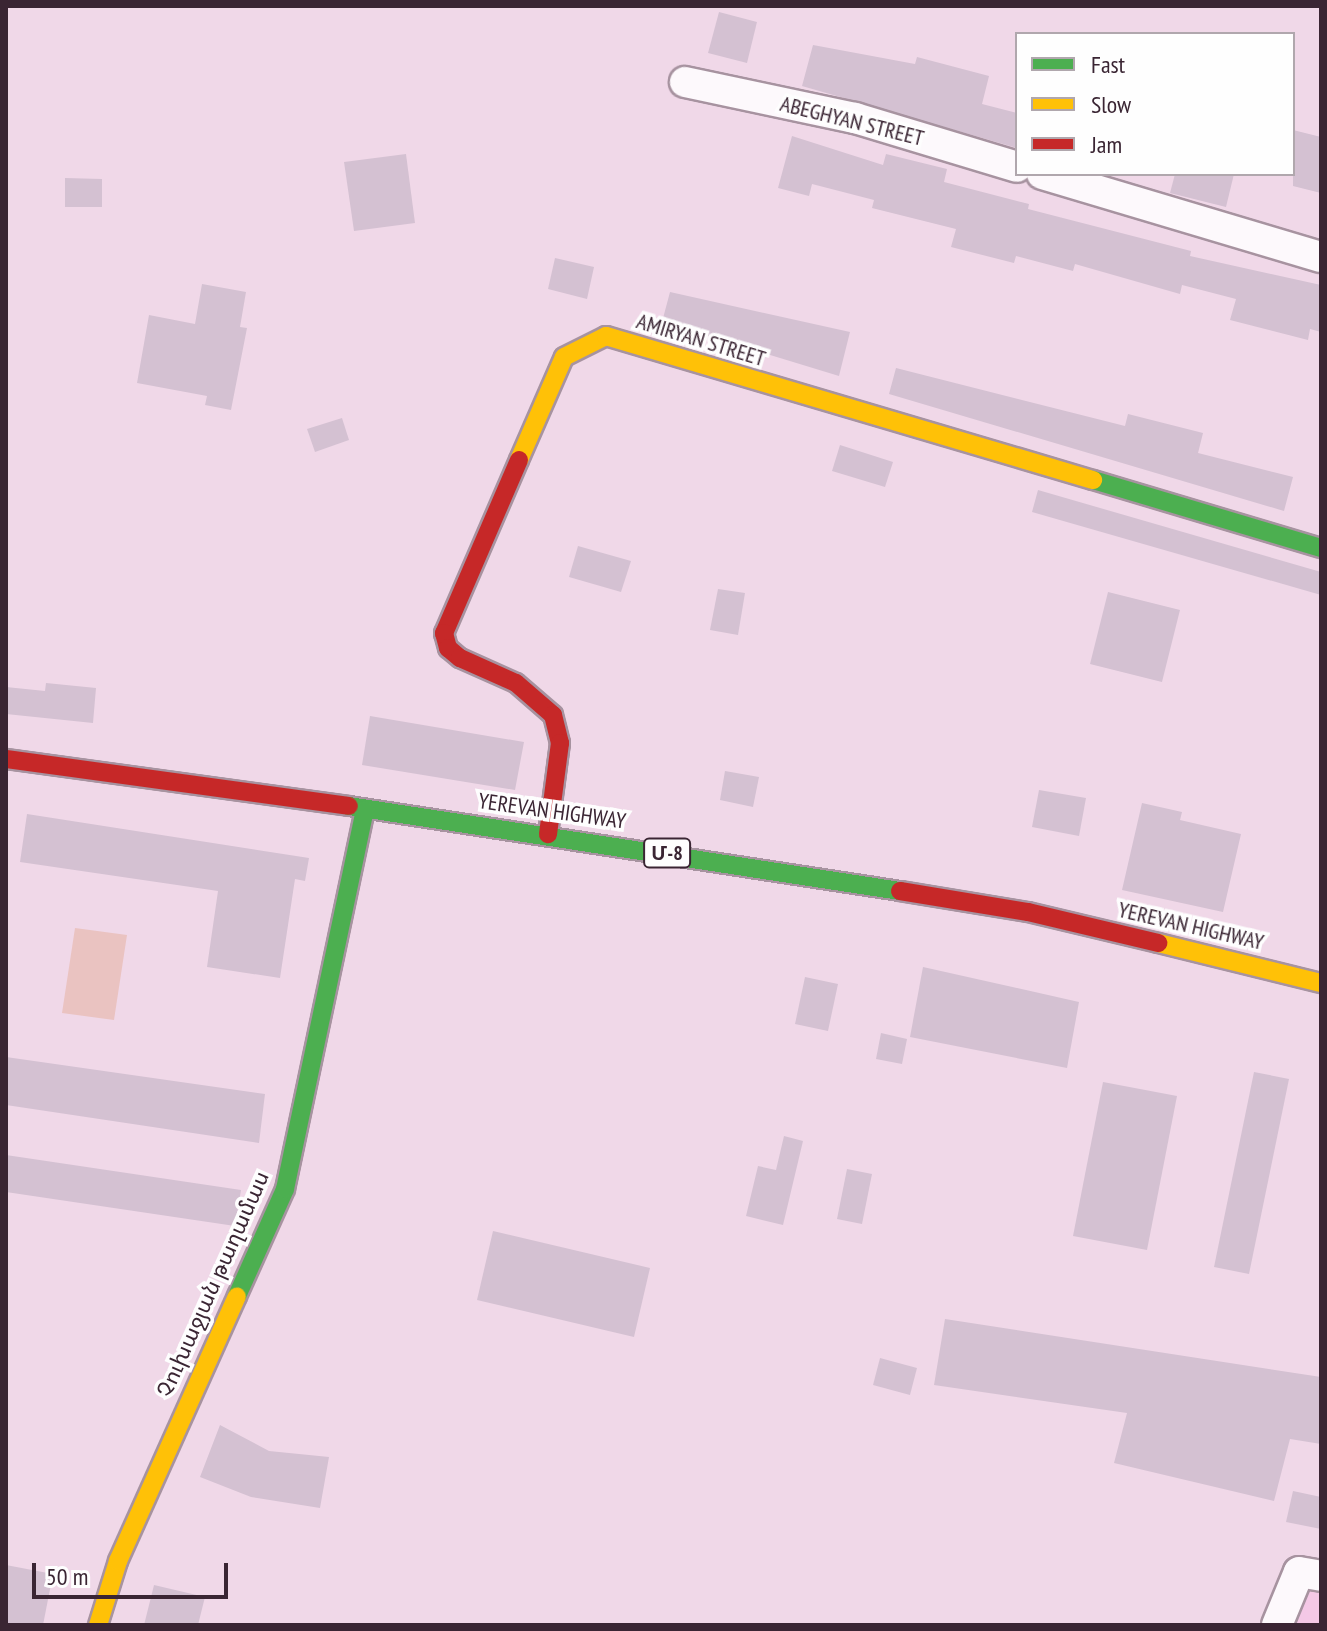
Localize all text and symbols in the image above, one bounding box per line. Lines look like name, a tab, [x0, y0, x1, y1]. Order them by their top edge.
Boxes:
legend	[1015, 32, 1295, 176]
text: Fast	[1091, 49, 1125, 80]
text: Slow	[1091, 89, 1131, 120]
street label: ABEGHYAN STREET	[777, 90, 927, 152]
text: Jam	[1091, 129, 1122, 160]
street label: AMIRYAN STREET	[633, 308, 769, 372]
street label: YEREVAN HIGHWAY	[477, 788, 627, 834]
road number: Մ-8	[643, 837, 691, 869]
street label: YEREVAN HIGHWAY	[1116, 896, 1266, 956]
street label: Չուխաջյան թաղամաս	[151, 1167, 275, 1401]
scale bar	[36, 1547, 232, 1597]
text: 50 m	[46, 1561, 88, 1592]

